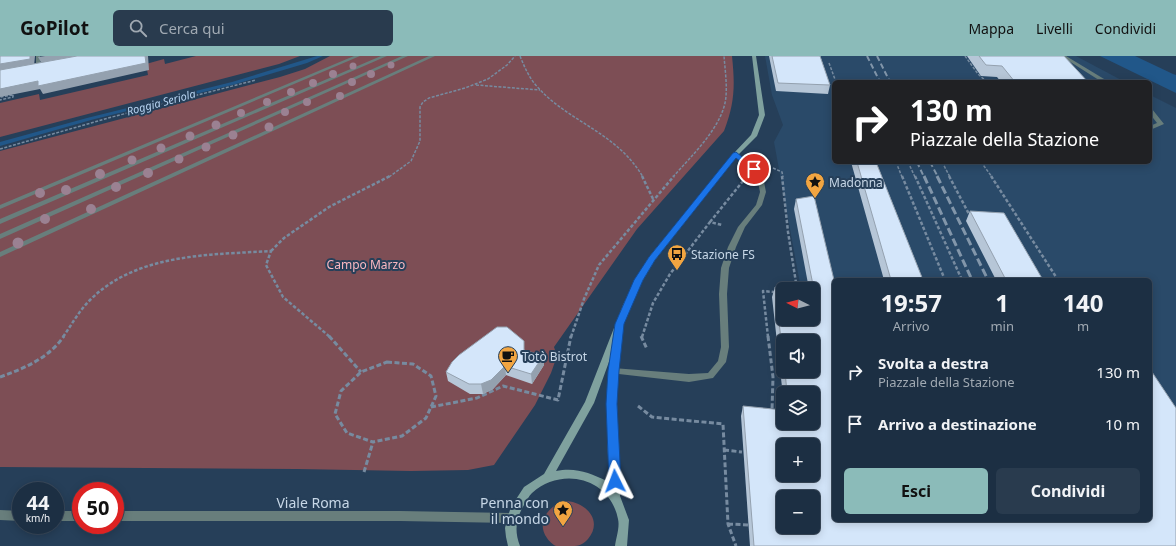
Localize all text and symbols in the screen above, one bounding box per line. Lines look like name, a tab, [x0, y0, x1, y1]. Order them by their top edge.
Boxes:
search box	[113, 10, 393, 46]
text: GoPilot	[20, 15, 89, 41]
icon: search	[127, 17, 149, 39]
text: Cerca qui	[159, 18, 225, 38]
text: Mappa	[968, 19, 1014, 38]
text: Livelli	[1036, 19, 1073, 38]
text: Condividi	[1095, 19, 1156, 38]
water label: Roggia Seriola	[125, 85, 198, 118]
text: 130 m	[910, 91, 993, 129]
icon: right	[844, 96, 896, 148]
text: Piazzale della Stazione	[910, 127, 1099, 151]
pin	[737, 152, 771, 186]
icon: arrive	[743, 158, 765, 180]
place icon: Madonna	[804, 171, 826, 199]
place label: Madonna	[829, 174, 883, 191]
bus stop icon: Stazione FS	[666, 243, 688, 271]
place label: Stazione FS	[691, 246, 755, 263]
park label: Campo Marzo	[327, 256, 405, 273]
north arrow	[776, 282, 820, 326]
map controls	[776, 282, 820, 534]
text: 19:57	[880, 286, 942, 319]
text: 1	[995, 286, 1009, 319]
text: 140	[1062, 286, 1104, 319]
text: Arrivo	[893, 317, 930, 335]
text: min	[990, 317, 1014, 335]
text: m	[1077, 317, 1089, 335]
button: sound	[776, 334, 820, 378]
cafe icon: Totò Bistrot	[497, 345, 519, 373]
place label: Totò Bistrot	[522, 348, 588, 365]
text: Svolta a destra	[878, 353, 989, 373]
icon: right	[844, 361, 866, 383]
text: 130 m	[1096, 362, 1140, 382]
text: Piazzale della Stazione	[878, 373, 1015, 391]
button: layers	[776, 386, 820, 430]
icon: arrive	[844, 413, 866, 435]
text: Arrivo a destinazione	[878, 414, 1037, 434]
text: 10 m	[1105, 414, 1140, 434]
button: +	[776, 438, 820, 482]
position arrow	[594, 460, 636, 502]
button: Esci	[844, 468, 988, 514]
button: Condividi	[996, 468, 1140, 514]
speed limit sign: 50	[72, 482, 124, 534]
text: 44	[27, 489, 49, 516]
button: −	[776, 490, 820, 534]
street label: Viale Roma	[276, 493, 350, 512]
place label: Penna con il mondo	[480, 493, 549, 528]
place icon: Penna con il mondo	[552, 499, 574, 527]
text: km/h	[26, 511, 50, 525]

